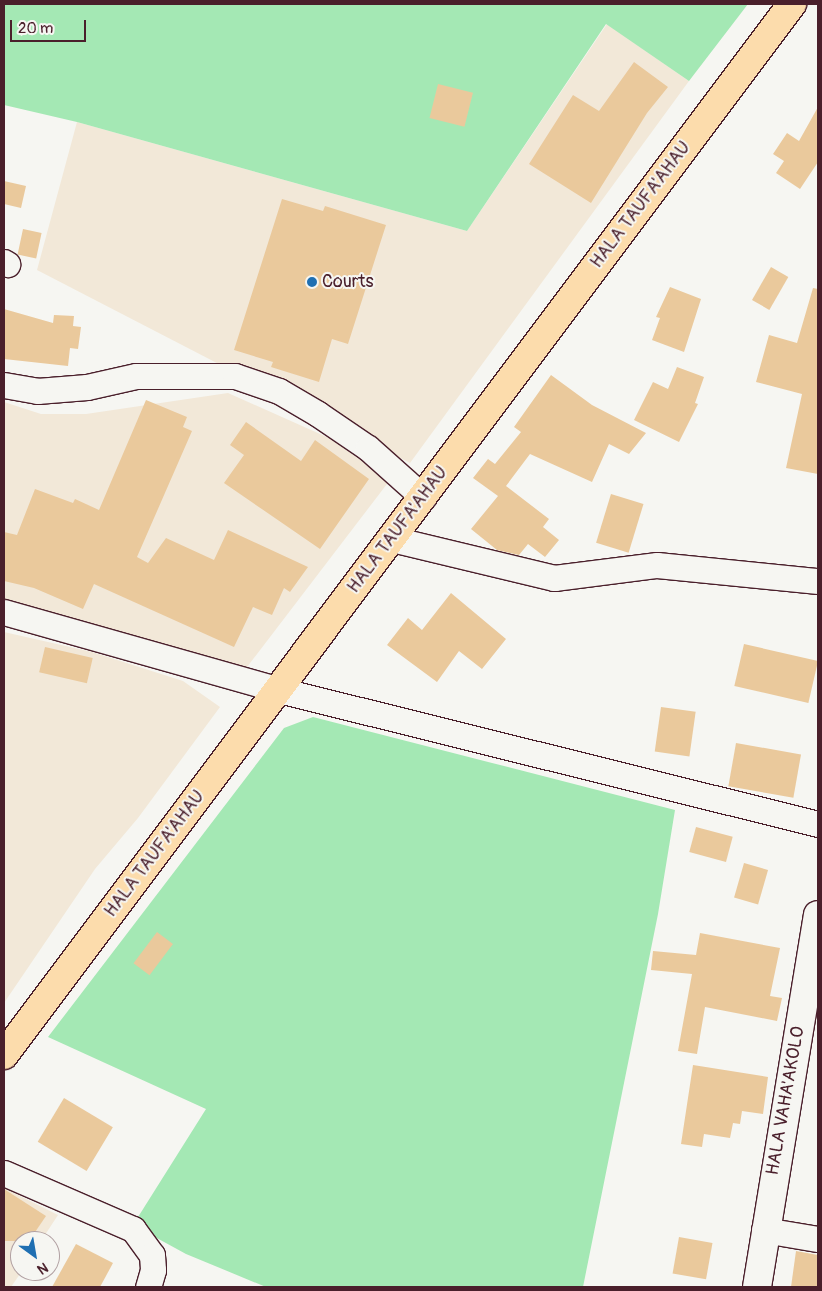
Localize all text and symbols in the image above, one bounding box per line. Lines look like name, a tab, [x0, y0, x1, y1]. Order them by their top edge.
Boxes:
scale bar	[12, 10, 89, 42]
text: 20 m	[18, 19, 53, 38]
street label: HALA TAUFA'AHAU	[586, 137, 696, 273]
place label: Courts	[322, 271, 374, 293]
marker: Courts	[306, 276, 318, 288]
street label: HALA TAUFA'AHAU	[343, 462, 453, 598]
street label: HALA TAUFA'AHAU	[100, 786, 210, 922]
street label: HALA VAHA'AKOLO	[762, 1025, 810, 1177]
north arrow	[10, 1231, 60, 1281]
text: N	[34, 1259, 51, 1278]

